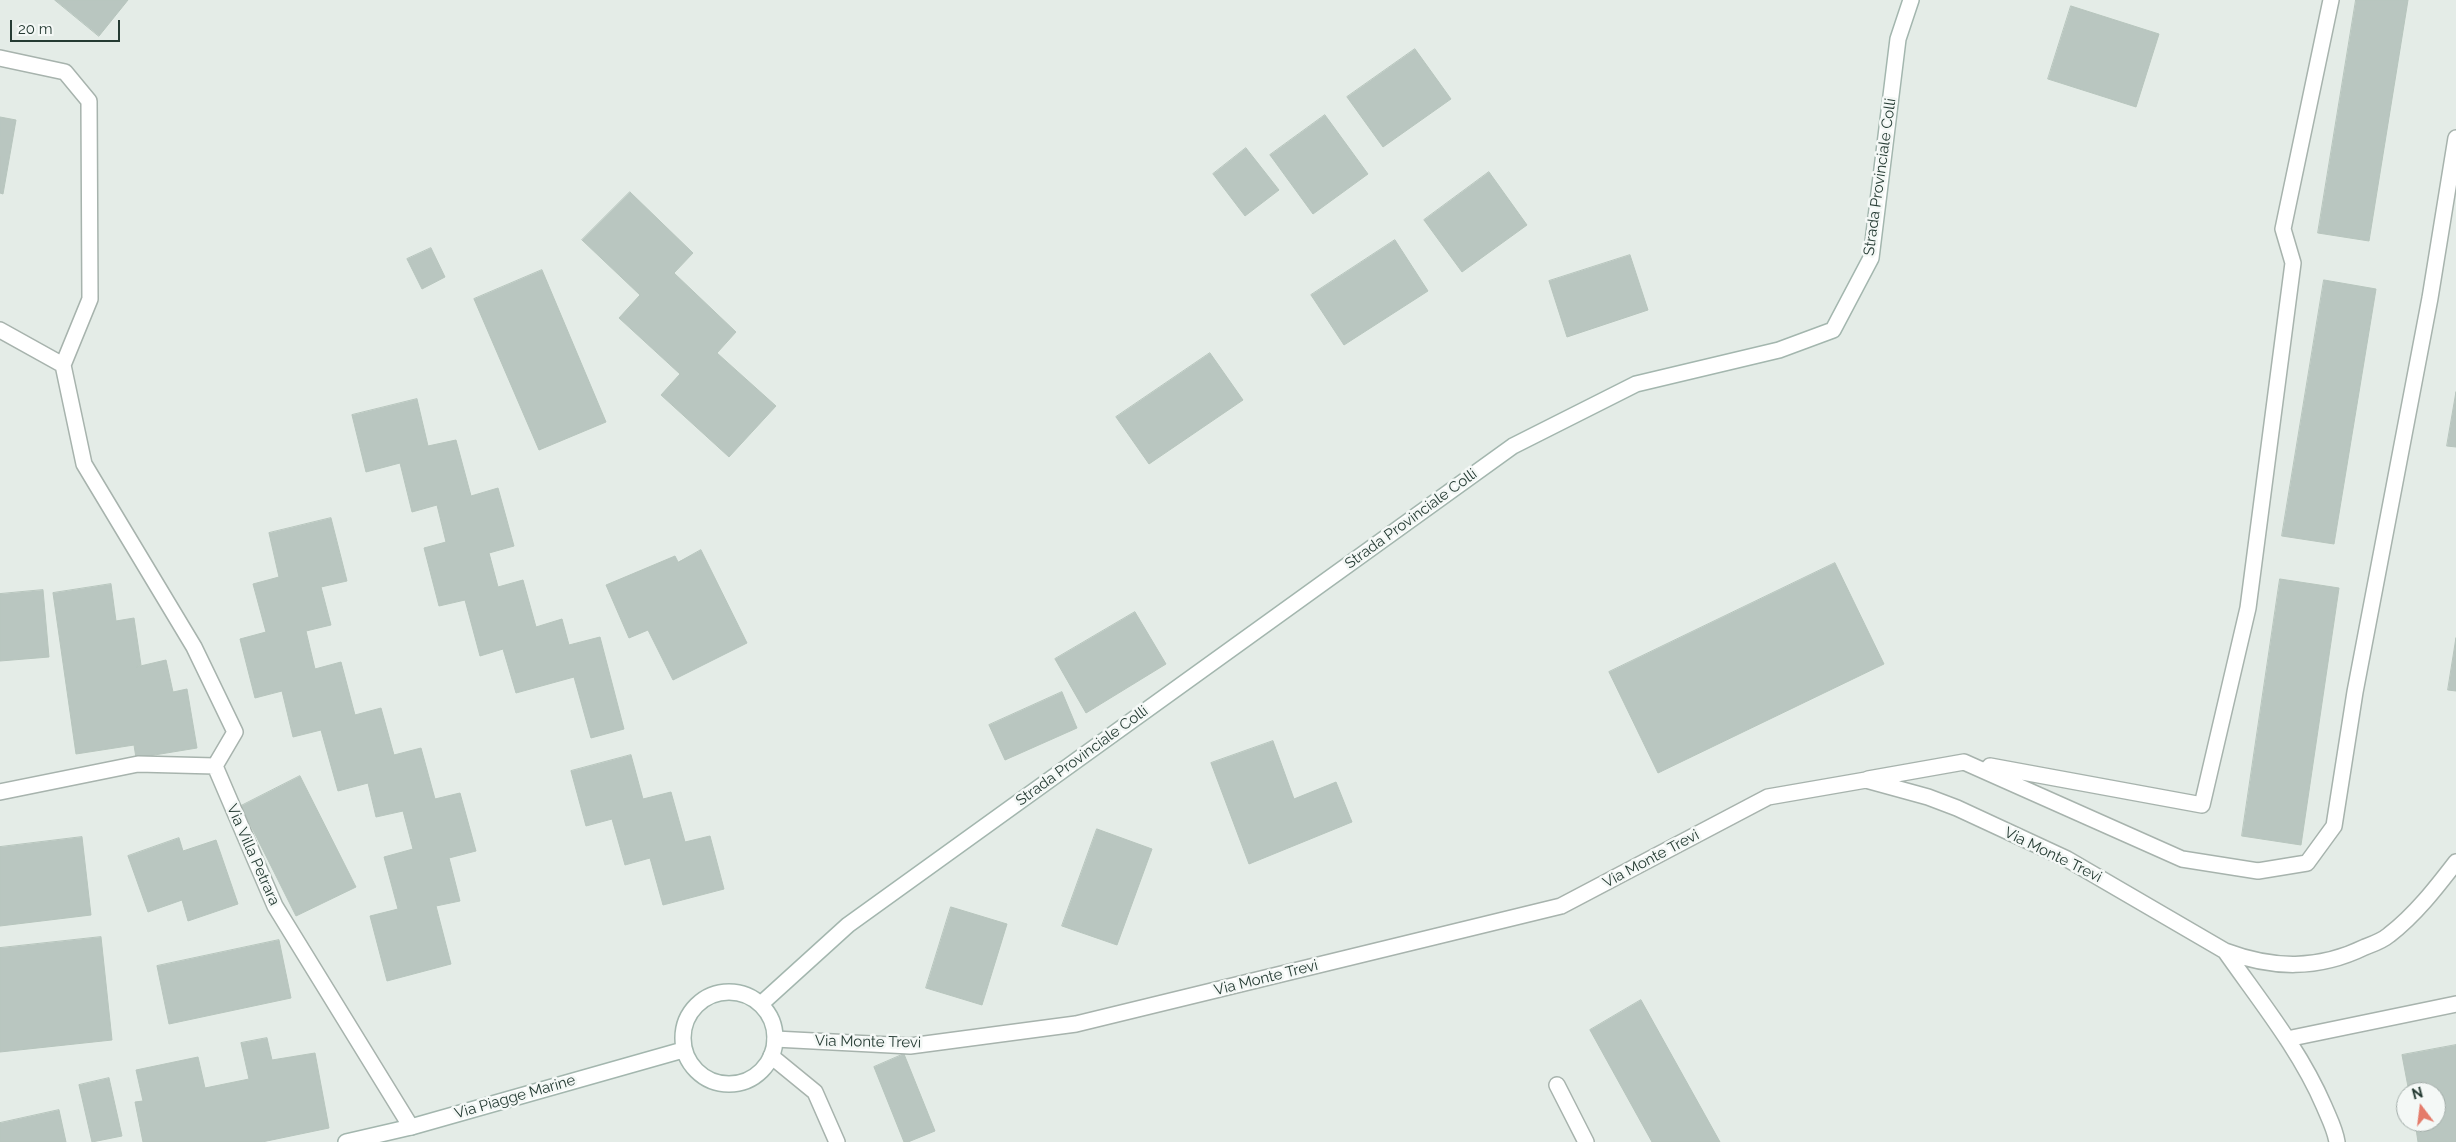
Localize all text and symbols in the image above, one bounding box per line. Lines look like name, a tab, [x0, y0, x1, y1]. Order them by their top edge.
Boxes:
scale bar	[12, 10, 122, 42]
text: 20 m	[18, 20, 53, 38]
street label: Strada Provinciale Colli	[1860, 97, 1900, 257]
street label: Strada Provinciale Colli	[1341, 465, 1481, 573]
street label: Strada Provinciale Colli	[1012, 702, 1152, 810]
street label: Via Villa Petrara	[223, 802, 283, 908]
street label: Via Monte Trevi	[2001, 824, 2105, 886]
street label: Via Monte Trevi	[1600, 826, 1702, 892]
street label: Via Monte Trevi	[1212, 956, 1320, 1000]
street label: Via Monte Trevi	[815, 1032, 921, 1052]
street label: Via Piagge Marine	[453, 1071, 577, 1123]
north arrow	[2396, 1082, 2446, 1132]
text: N	[2410, 1084, 2425, 1103]

